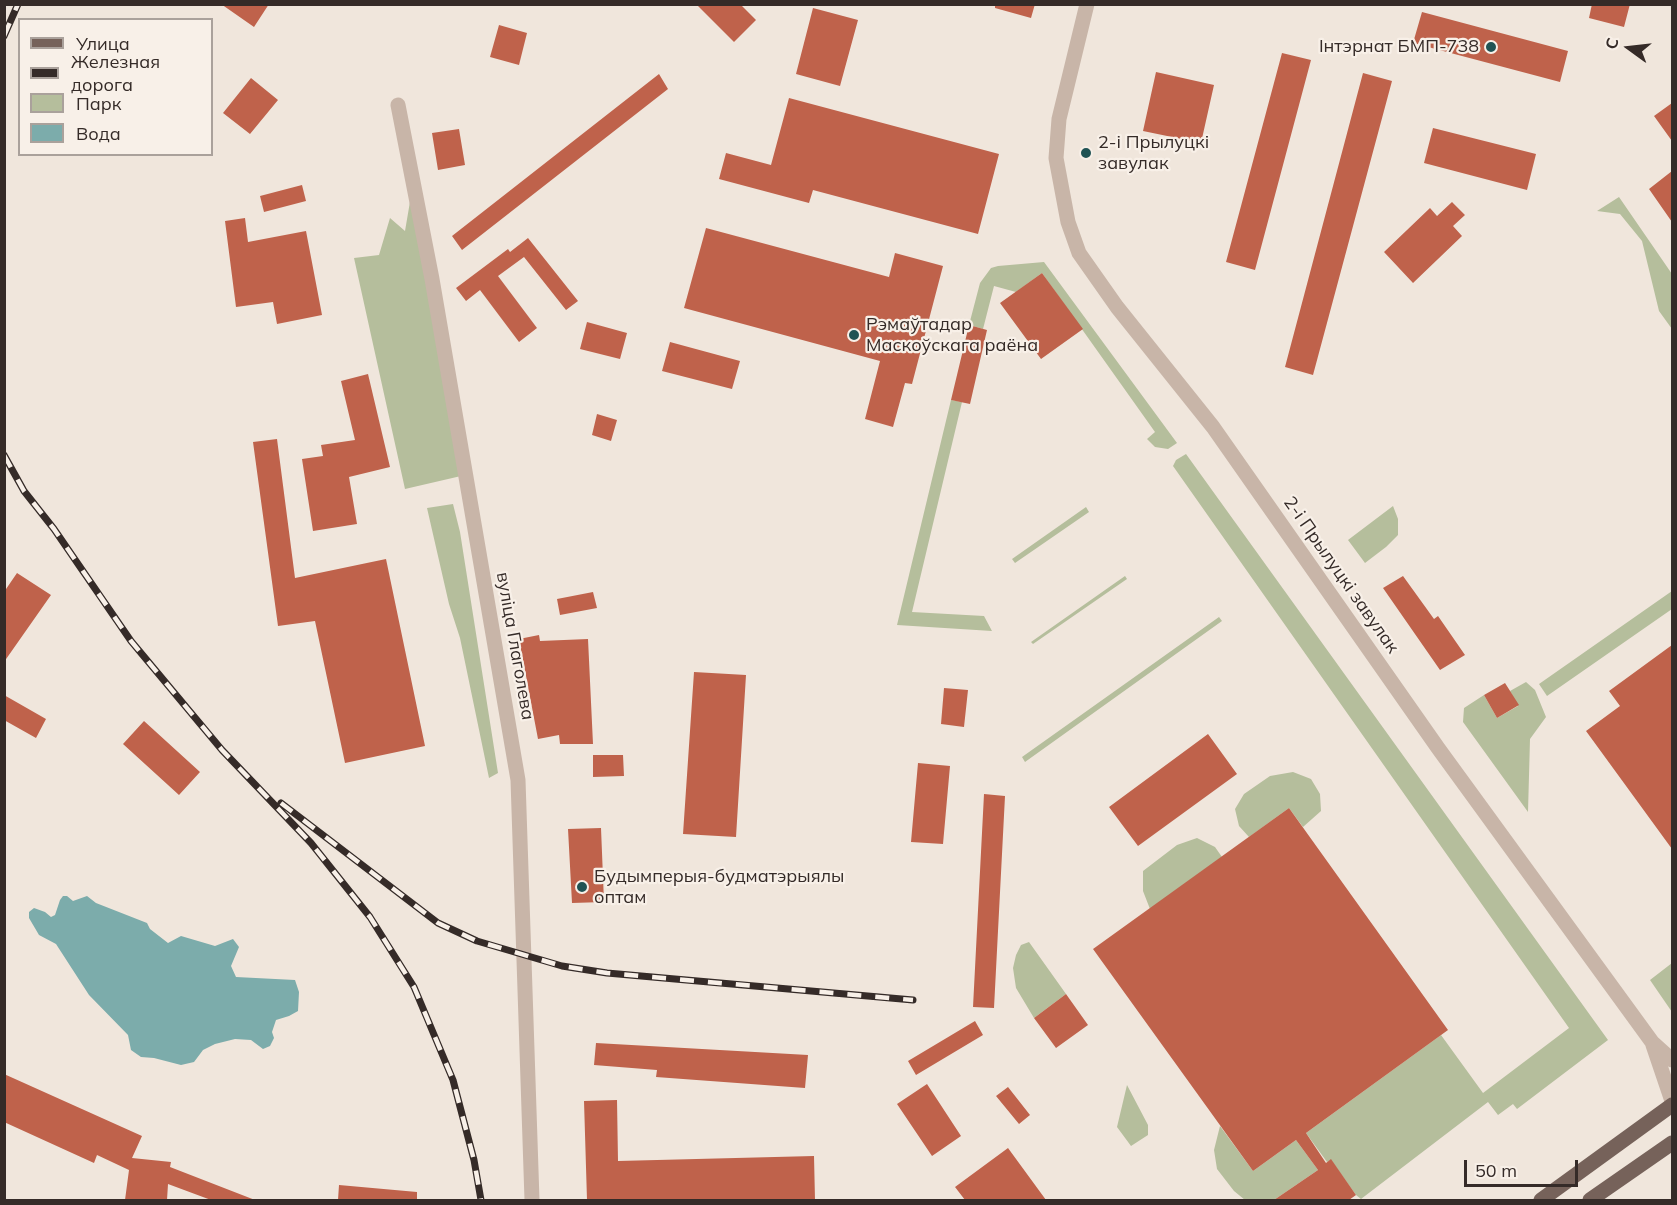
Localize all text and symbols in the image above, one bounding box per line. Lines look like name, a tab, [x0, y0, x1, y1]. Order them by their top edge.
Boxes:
legend	[18, 18, 213, 156]
north arrow	[1599, 18, 1659, 78]
text: Улица	[76, 32, 130, 55]
text: С	[1601, 35, 1623, 51]
place label: Інтэрнат БМП-738	[1319, 36, 1479, 58]
marker: Інтэрнат БМП-738	[1484, 40, 1498, 54]
text: Железная дорога	[71, 50, 160, 96]
text: Парк	[76, 92, 121, 115]
text: Вода	[76, 122, 121, 145]
place label: 2-і Прылуцкі завулак	[1098, 132, 1209, 174]
marker: 2-і Прылуцкі завулак	[1079, 146, 1093, 160]
place label: Рэмаўтадар Маскоўскага раёна	[866, 314, 1038, 356]
marker: Рэмаўтадар Маскоўскага раёна	[847, 328, 861, 342]
street label: 2-і Прылуцкі завулак	[1279, 492, 1403, 658]
street label: вуліца Глаголева	[491, 570, 539, 722]
place label: Будымперыя-будматэрыялы оптам	[594, 866, 844, 908]
marker: Будымперыя-будматэрыялы оптам	[575, 880, 589, 894]
scale bar	[1467, 1148, 1581, 1186]
text: 50 m	[1475, 1159, 1517, 1182]

